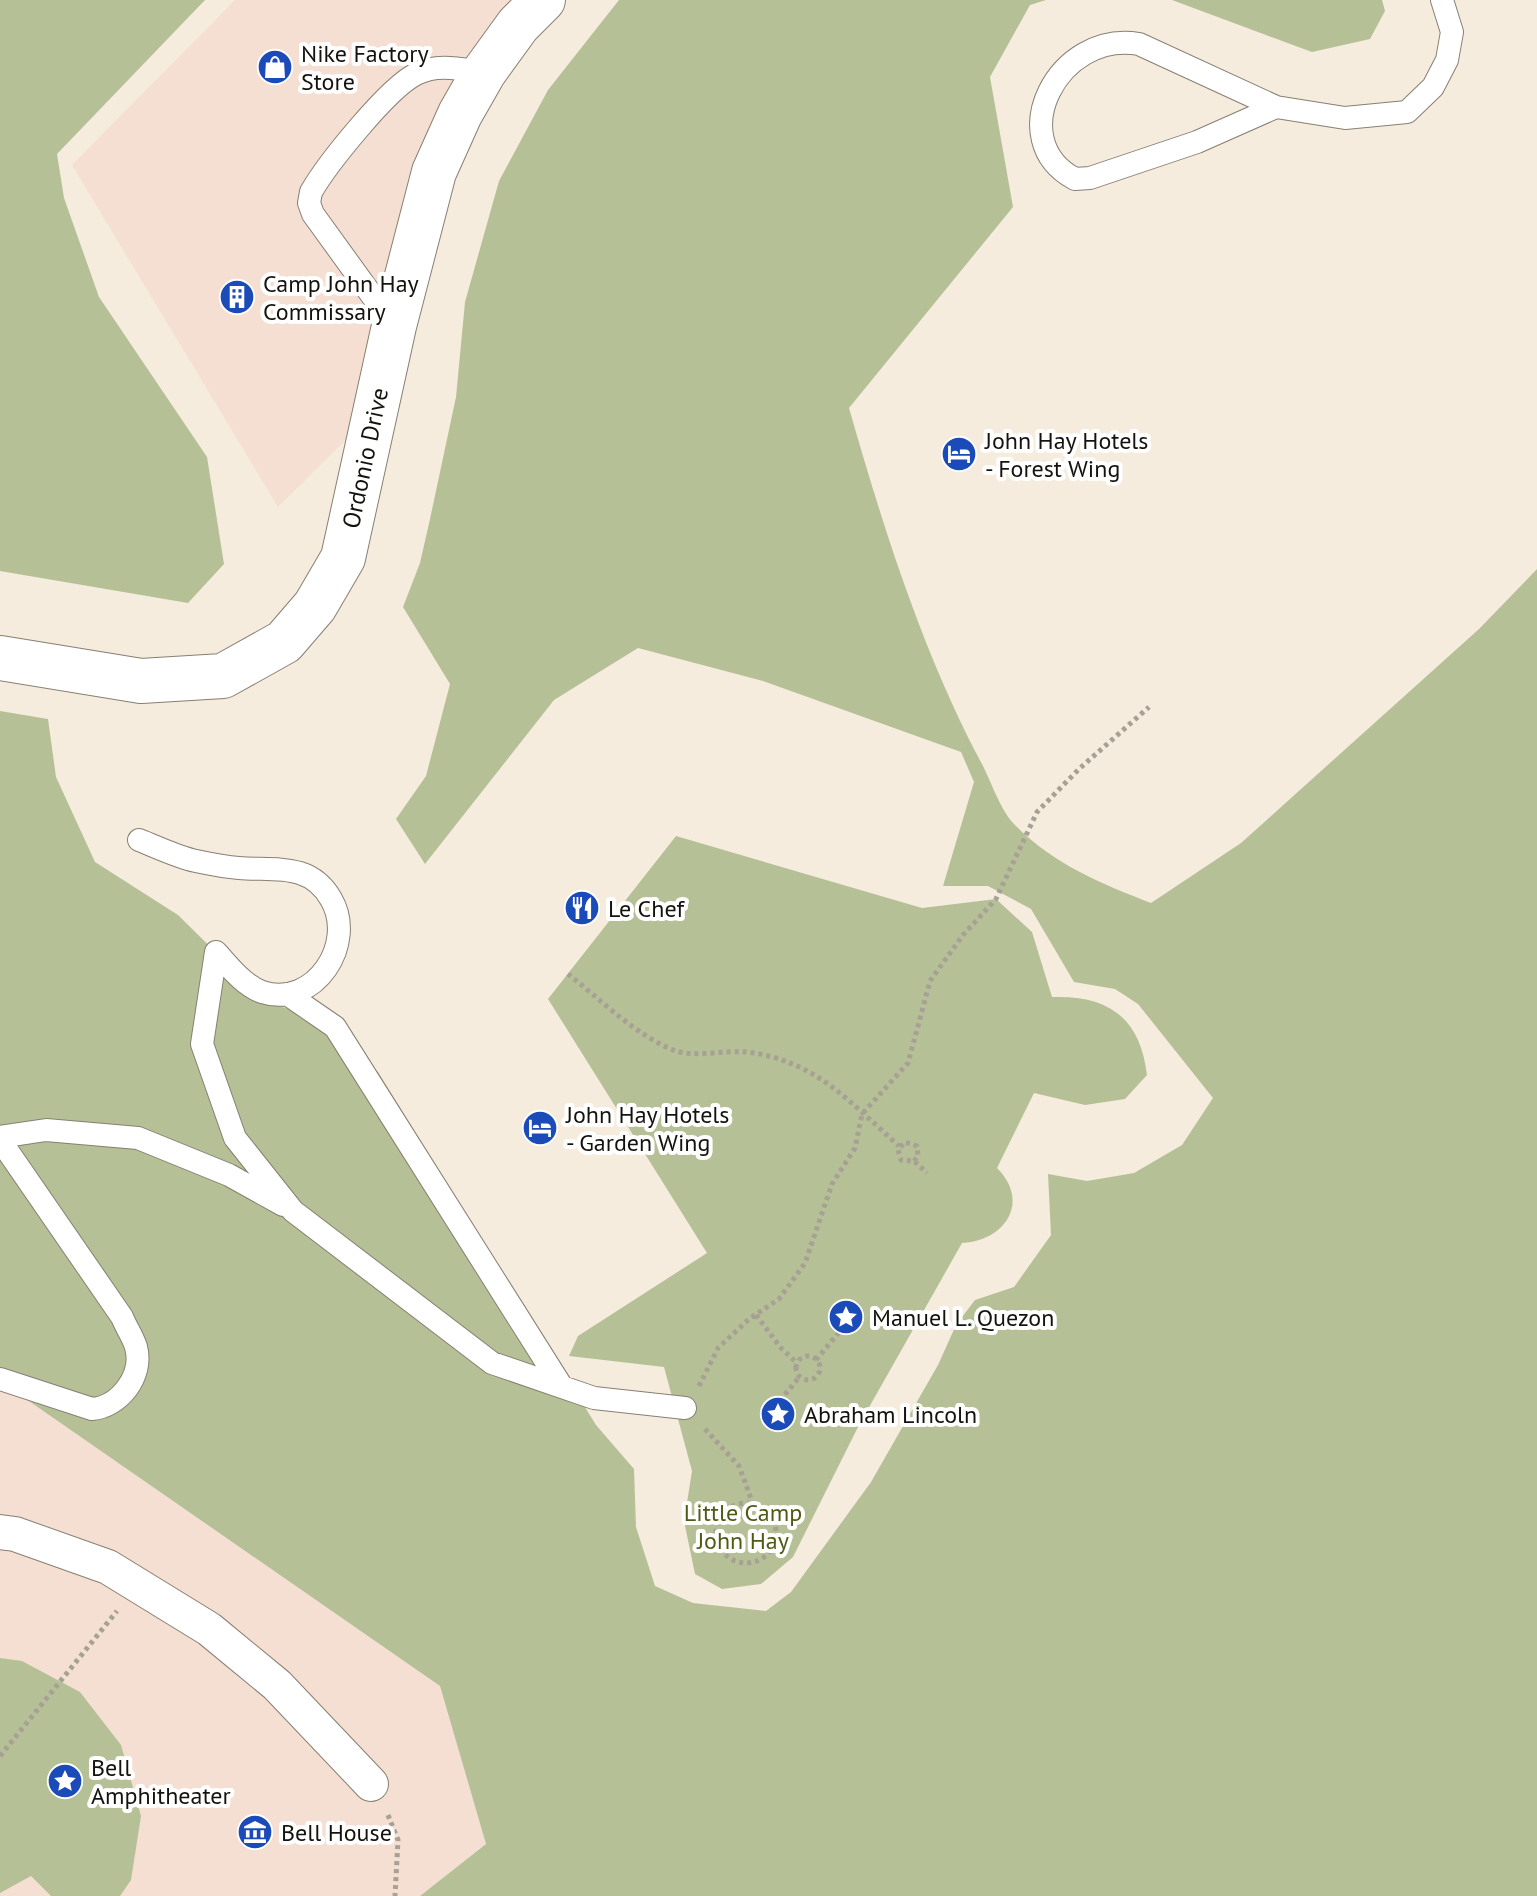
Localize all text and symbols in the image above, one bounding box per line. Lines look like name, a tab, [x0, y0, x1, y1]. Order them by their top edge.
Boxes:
place label: Nike Factory Store	[301, 38, 429, 97]
shop icon: Nike Factory Store	[256, 48, 294, 86]
place label: Camp John Hay Commissary	[263, 268, 419, 327]
building icon: Camp John Hay Commissary	[218, 278, 256, 316]
street label: Ordonio Drive	[335, 385, 395, 531]
place label: John Hay Hotels - Forest Wing	[984, 425, 1148, 484]
hotel icon: John Hay Hotels - Forest Wing	[940, 435, 978, 473]
restaurant icon: Le Chef	[563, 889, 601, 927]
place label: Le Chef	[608, 893, 686, 924]
place label: John Hay Hotels - Garden Wing	[565, 1099, 729, 1158]
hotel icon: John Hay Hotels - Garden Wing	[521, 1109, 559, 1147]
place icon: Manuel L. Quezon	[827, 1298, 865, 1336]
place label: Manuel L. Quezon	[872, 1302, 1054, 1333]
place icon: Abraham Lincoln	[759, 1395, 797, 1433]
place label: Abraham Lincoln	[804, 1399, 977, 1430]
park label: Little Camp John Hay	[684, 1497, 802, 1556]
place label: Bell Amphitheater	[91, 1752, 231, 1811]
place icon: Bell Amphitheater	[46, 1762, 84, 1800]
museum icon: Bell House	[236, 1813, 274, 1851]
place label: Bell House	[281, 1817, 392, 1848]

